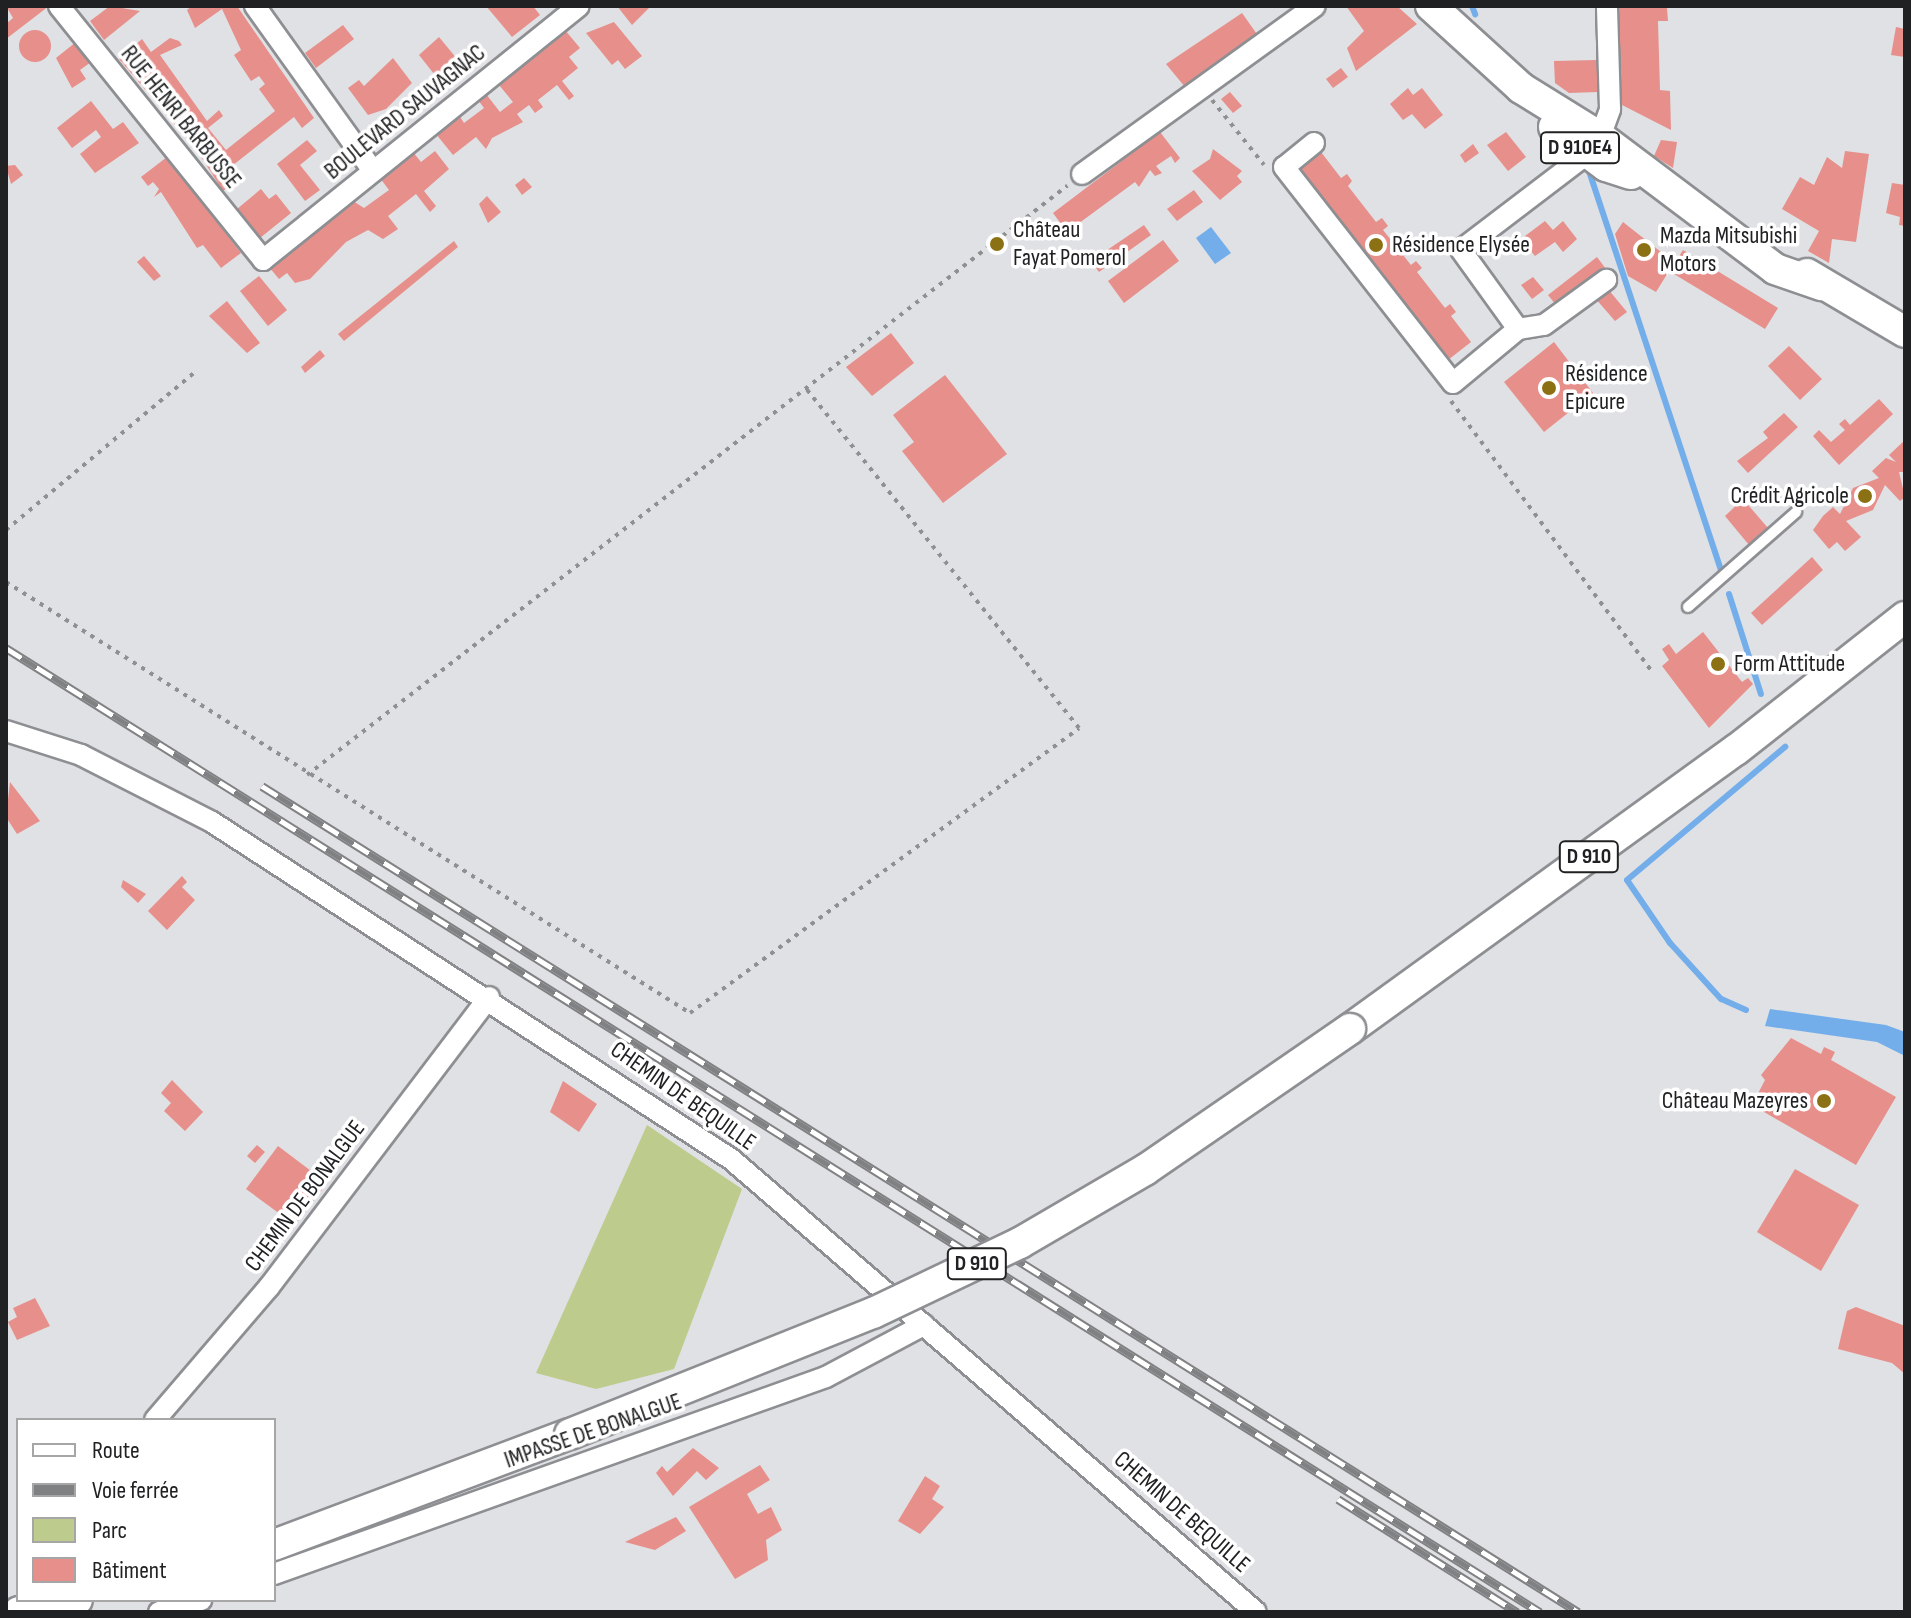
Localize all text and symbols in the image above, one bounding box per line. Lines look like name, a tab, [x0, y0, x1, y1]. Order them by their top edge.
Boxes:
street label: BOULEVARD SAUVAGNAC	[319, 38, 491, 186]
street label: RUE HENRI BARBUSSE	[115, 40, 247, 194]
road number: D 910E4	[1538, 130, 1622, 166]
place label: Château Fayat Pomerol	[1013, 216, 1126, 272]
place label: Mazda Mitsubishi Motors	[1660, 222, 1797, 278]
place label: Résidence Elysée	[1392, 231, 1530, 259]
marker: Château Fayat Pomerol	[988, 235, 1006, 253]
marker: Résidence Elysée	[1367, 236, 1385, 254]
marker: Mazda Mitsubishi Motors	[1635, 241, 1653, 259]
place label: Résidence Epicure	[1565, 360, 1648, 416]
marker: Résidence Epicure	[1540, 379, 1558, 397]
place label: Crédit Agricole	[1731, 482, 1849, 510]
marker: Crédit Agricole	[1856, 487, 1874, 505]
place label: Form Attitude	[1734, 650, 1845, 678]
marker: Form Attitude	[1709, 655, 1727, 673]
road number: D 910	[1557, 839, 1621, 875]
street label: CHEMIN DE BEQUILLE	[605, 1035, 761, 1157]
place label: Château Mazeyres	[1662, 1087, 1808, 1115]
marker: Château Mazeyres	[1815, 1092, 1833, 1110]
street label: CHEMIN DE BONALGUE	[239, 1115, 371, 1277]
road number: D 910	[945, 1246, 1009, 1282]
street label: IMPASSE DE BONALGUE	[501, 1387, 685, 1475]
legend	[16, 1418, 276, 1602]
text: Route	[92, 1436, 140, 1465]
street label: CHEMIN DE BEQUILLE	[1108, 1445, 1256, 1579]
text: Voie ferrée	[92, 1476, 179, 1505]
text: Parc	[92, 1516, 127, 1545]
text: Bâtiment	[92, 1556, 167, 1585]

